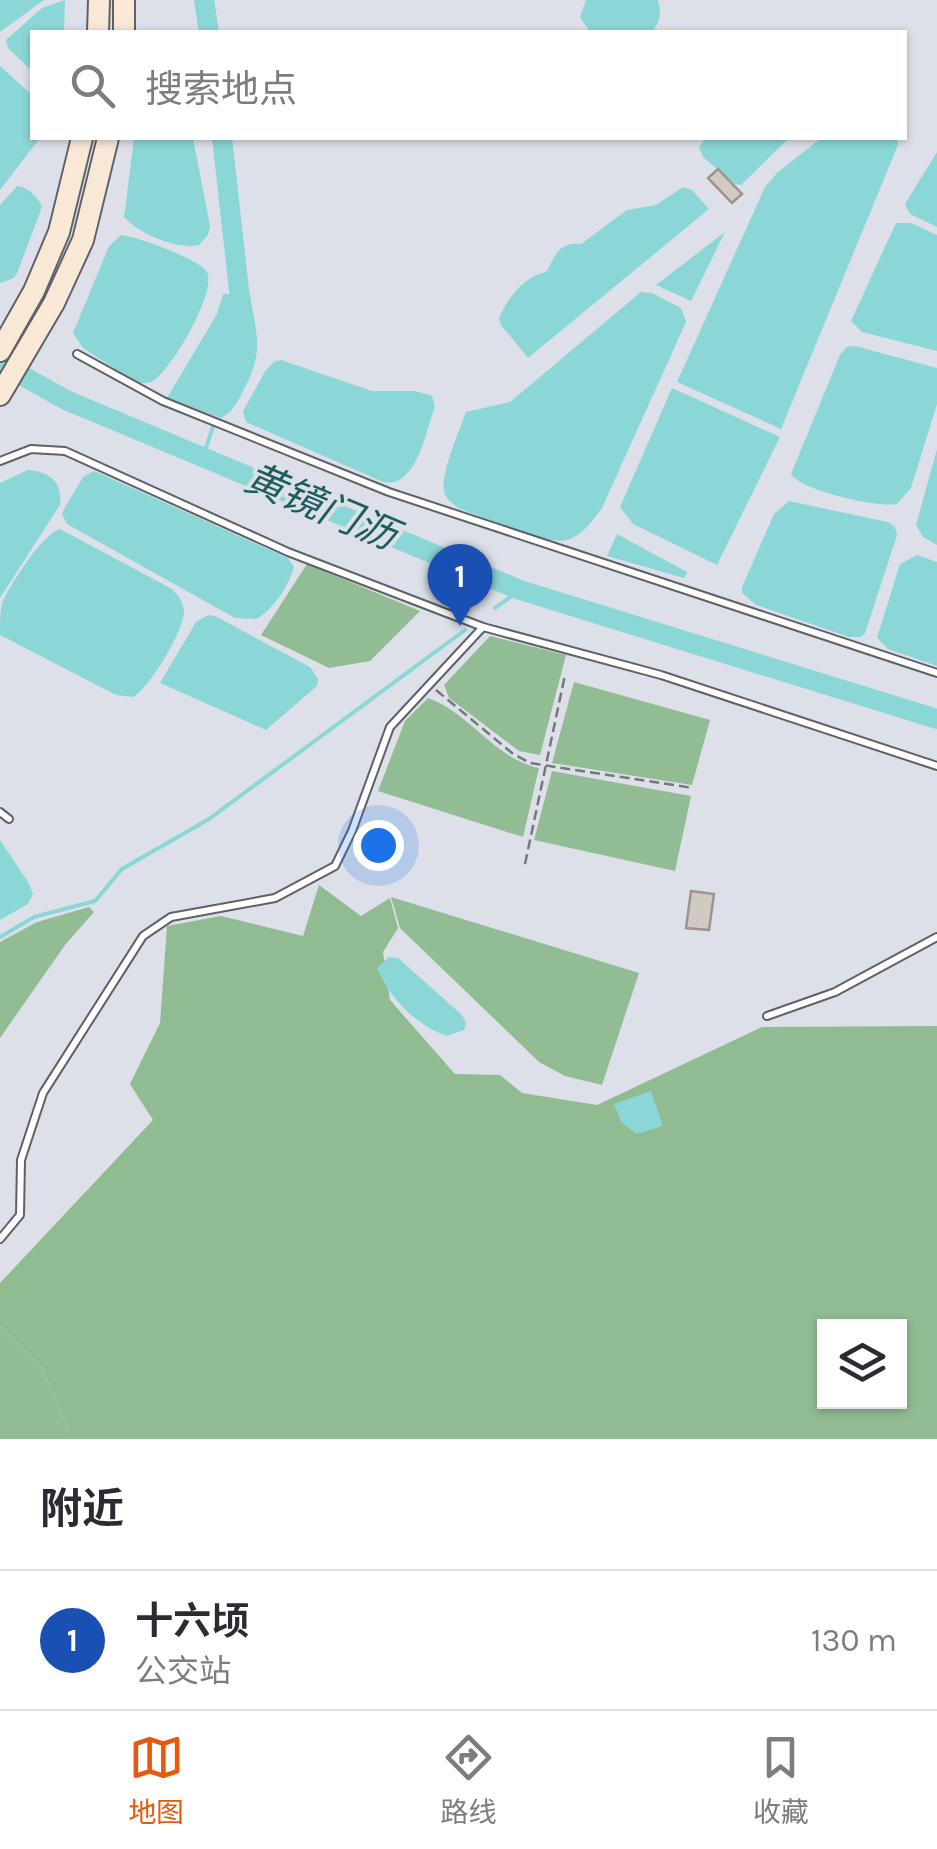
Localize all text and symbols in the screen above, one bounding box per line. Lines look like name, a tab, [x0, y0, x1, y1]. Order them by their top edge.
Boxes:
search box	[30, 30, 907, 140]
icon: search	[65, 58, 120, 113]
text: 搜索地点	[145, 67, 297, 112]
water label: 黄镜门沥	[238, 454, 409, 562]
pin: 1	[428, 544, 492, 626]
your location	[353, 820, 404, 871]
map controls	[817, 1319, 907, 1409]
button: layers	[817, 1319, 907, 1409]
text: 附近	[40, 1484, 124, 1534]
text: 十六顷	[135, 1599, 249, 1644]
text: 1	[67, 1622, 78, 1659]
text: 130 m	[811, 1622, 897, 1659]
text: 公交站	[135, 1653, 231, 1690]
tab: 地图	[128, 1730, 184, 1830]
tab: 路线	[440, 1730, 497, 1830]
tab: 收藏	[753, 1730, 809, 1830]

